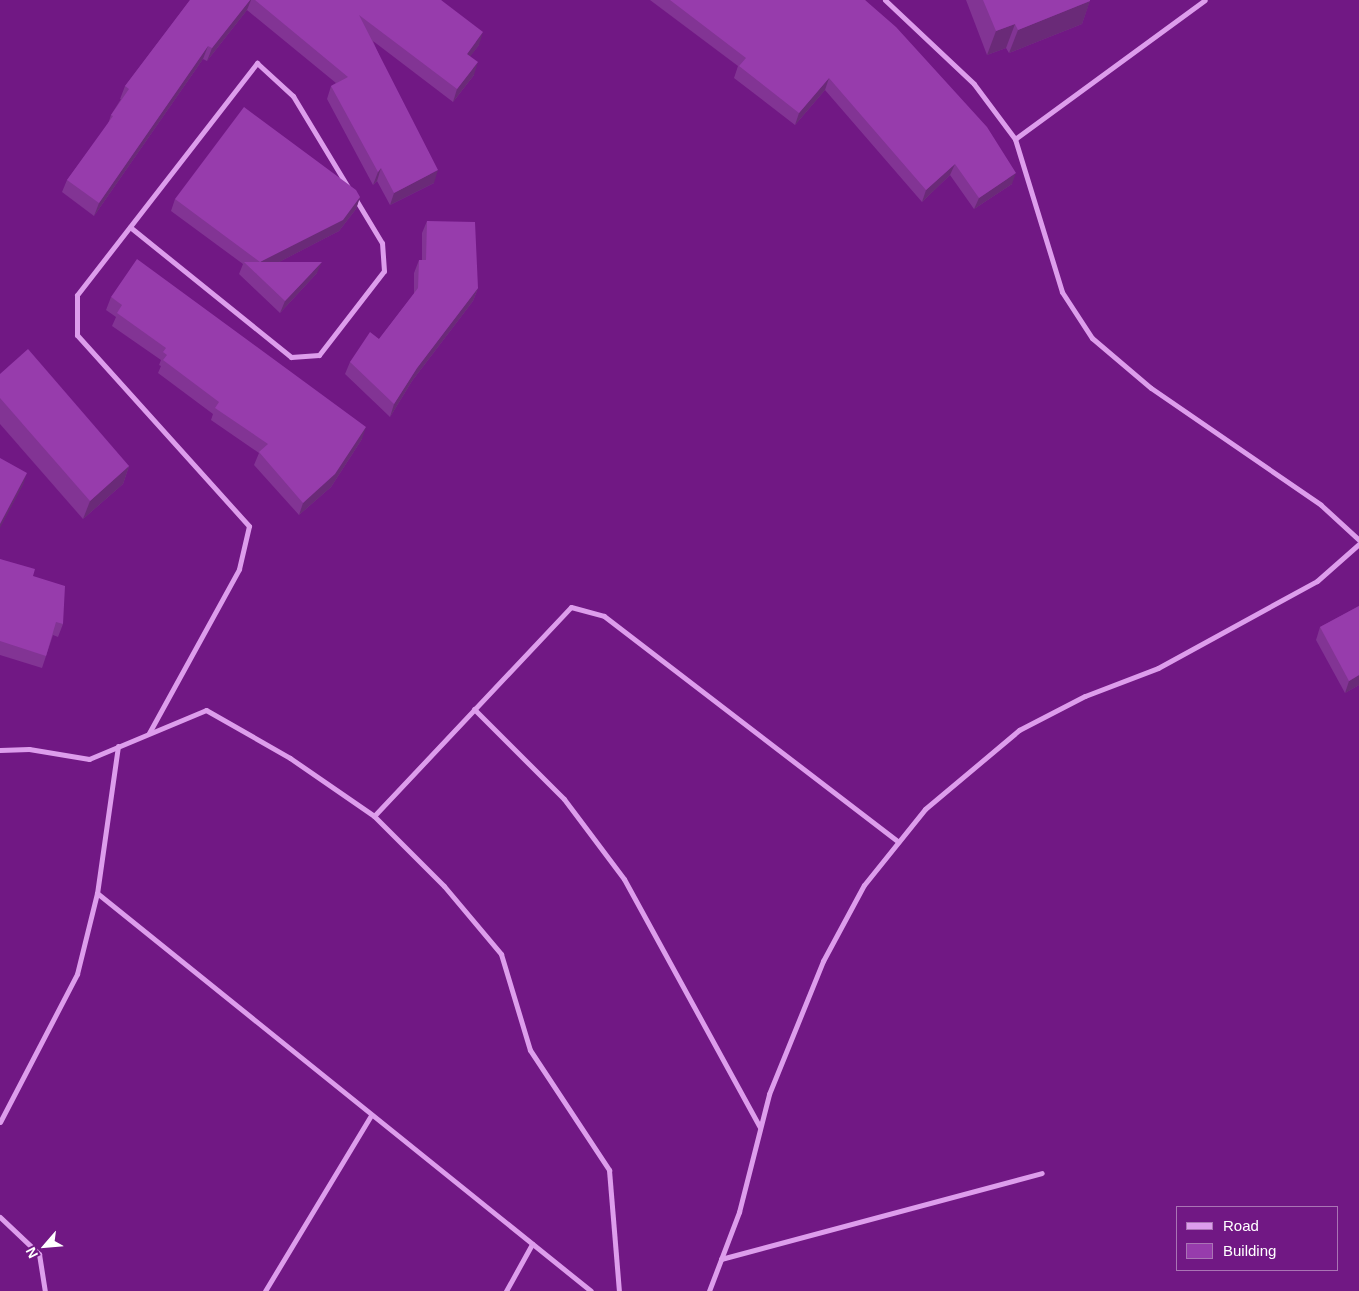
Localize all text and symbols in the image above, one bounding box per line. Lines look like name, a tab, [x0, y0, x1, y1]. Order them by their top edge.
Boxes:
legend	[1176, 1206, 1339, 1271]
text: Road	[1223, 1217, 1259, 1234]
north arrow	[20, 1221, 70, 1271]
text: Building	[1223, 1242, 1276, 1259]
text: N	[22, 1245, 41, 1261]

